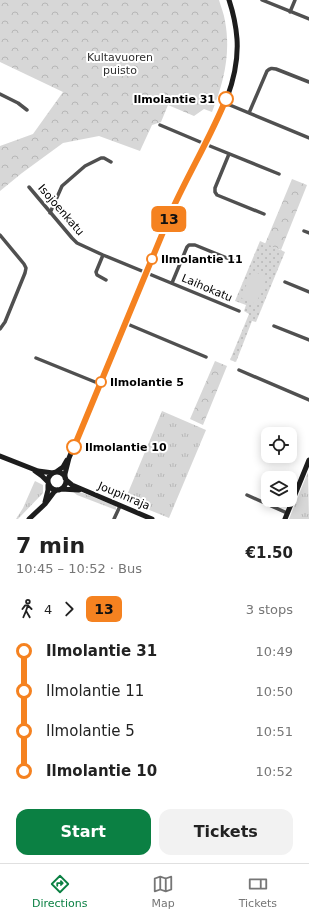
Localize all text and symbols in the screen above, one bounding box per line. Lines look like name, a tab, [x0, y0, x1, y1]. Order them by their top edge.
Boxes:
park label: Kultavuoren puisto	[87, 51, 153, 77]
marker: Ilmolantie 31	[218, 91, 234, 107]
place label: Ilmolantie 31	[133, 93, 215, 106]
street label: Isojoenkatu	[35, 182, 87, 238]
line badge: 13	[151, 206, 187, 232]
text: 13	[159, 211, 179, 227]
marker: Ilmolantie 11	[146, 253, 158, 265]
place label: Ilmolantie 11	[161, 253, 243, 266]
street label: Laihokatu	[180, 271, 234, 305]
marker: Ilmolantie 5	[95, 376, 107, 388]
place label: Ilmolantie 5	[110, 376, 184, 389]
map controls	[261, 427, 297, 507]
button: locate	[261, 427, 297, 463]
marker: Ilmolantie 10	[66, 439, 82, 455]
place label: Ilmolantie 10	[85, 441, 167, 454]
button: layers	[261, 471, 297, 507]
street label: Joupinraja	[95, 479, 152, 513]
text: 7 min	[16, 533, 85, 558]
text: €1.50	[246, 544, 293, 562]
text: 10:45 – 10:52 · Bus	[16, 561, 142, 576]
icon: walk	[16, 598, 38, 620]
icon: forward	[58, 598, 80, 620]
text: 13	[94, 601, 114, 617]
text: 4	[44, 602, 52, 617]
text: 3 stops	[246, 602, 293, 617]
text: Ilmolantie 31	[46, 642, 157, 660]
text: 10:49	[256, 644, 293, 659]
text: Ilmolantie 11	[46, 682, 144, 700]
text: 10:50	[256, 684, 293, 699]
text: Ilmolantie 5	[46, 722, 135, 740]
text: 10:51	[256, 724, 293, 739]
text: Ilmolantie 10	[46, 762, 157, 780]
text: 10:52	[256, 764, 293, 779]
button: Start	[16, 809, 151, 855]
button: Tickets	[159, 809, 293, 855]
tab: Directions	[32, 873, 87, 910]
tab: Map	[151, 873, 175, 910]
tab: Tickets	[239, 873, 277, 910]

